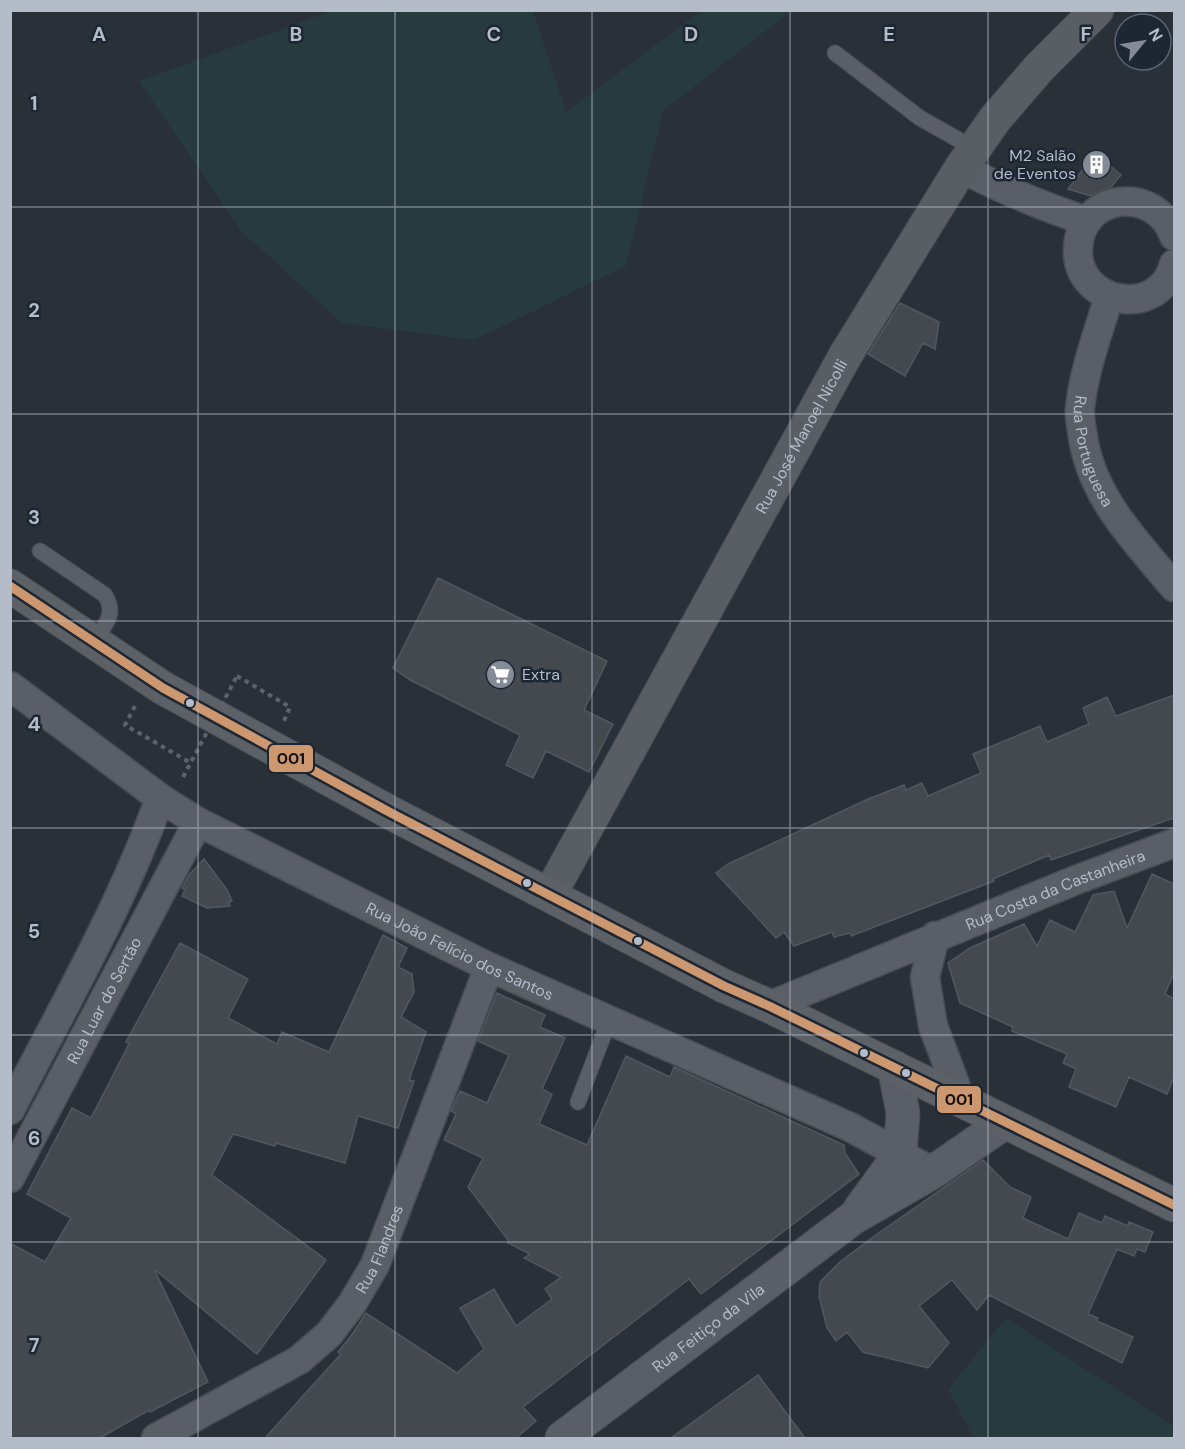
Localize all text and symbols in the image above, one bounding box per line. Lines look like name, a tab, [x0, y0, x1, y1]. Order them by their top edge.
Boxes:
north arrow	[1113, 12, 1173, 72]
text: A	[92, 21, 106, 47]
text: B	[290, 21, 302, 47]
text: C	[487, 21, 501, 47]
text: D	[684, 21, 698, 47]
text: E	[883, 21, 895, 47]
text: F	[1080, 21, 1092, 47]
text: N	[1144, 24, 1168, 45]
text: 1	[30, 90, 38, 116]
place label: M2 Salão de Eventos	[994, 145, 1076, 184]
building icon: M2 Salão de Eventos	[1081, 148, 1113, 180]
text: 2	[28, 297, 40, 323]
street label: Rua José Manoel Nicolli	[751, 356, 852, 517]
street label: Rua Portuguesa	[1069, 394, 1118, 511]
text: 3	[28, 504, 40, 530]
supermarket icon: Extra	[485, 658, 517, 690]
place label: Extra	[522, 664, 560, 685]
unlabelled marker	[184, 697, 196, 709]
text: 4	[28, 711, 41, 737]
line badge: 001	[268, 744, 314, 773]
text: 001	[277, 748, 305, 769]
street label: Rua Costa da Castanheira	[962, 845, 1148, 935]
unlabelled marker	[521, 877, 533, 889]
street label: Rua João Felício dos Santos	[362, 897, 557, 1005]
text: 5	[28, 918, 40, 944]
street label: Rua Luar do Sertão	[62, 933, 146, 1068]
unlabelled marker	[632, 935, 644, 947]
unlabelled marker	[858, 1047, 870, 1059]
unlabelled marker	[900, 1067, 912, 1079]
line badge: 001	[936, 1085, 982, 1114]
text: 001	[945, 1089, 973, 1110]
text: 6	[28, 1125, 40, 1151]
street label: Rua Flandres	[351, 1202, 408, 1297]
street label: Rua Feitiço da Vila	[648, 1279, 769, 1377]
text: 7	[29, 1332, 40, 1358]

